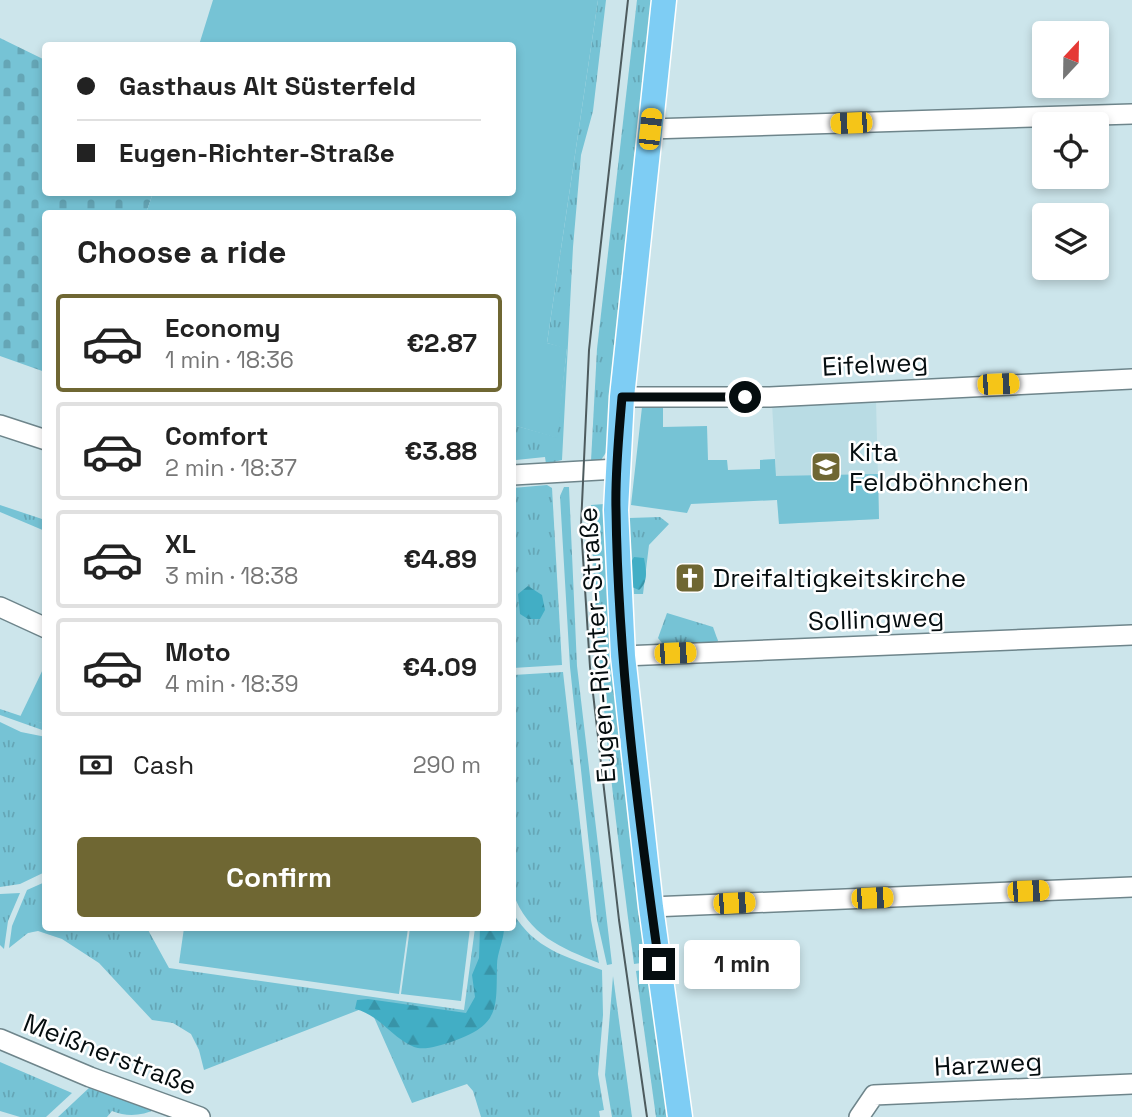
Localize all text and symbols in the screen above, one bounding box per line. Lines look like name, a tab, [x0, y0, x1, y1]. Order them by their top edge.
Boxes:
north arrow	[1032, 21, 1110, 98]
map controls	[1032, 21, 1109, 280]
text: Gasthaus Alt Süsterfeld	[119, 69, 416, 103]
car	[638, 107, 663, 151]
car	[830, 112, 873, 134]
button: locate	[1032, 112, 1109, 189]
text: Eugen-Richter-Straße	[119, 136, 395, 170]
button: layers	[1032, 203, 1109, 280]
text: Choose a ride	[77, 232, 287, 272]
text: Economy	[165, 311, 281, 345]
icon: car	[81, 312, 144, 375]
text: €2.87	[406, 326, 477, 360]
street label: Eifelweg	[821, 344, 929, 384]
text: 1 min · 18:36	[165, 345, 294, 375]
car	[977, 373, 1020, 395]
route start	[729, 381, 761, 413]
text: Comfort	[165, 419, 268, 453]
icon: car	[81, 420, 144, 483]
text: €3.88	[405, 434, 477, 468]
place label: Kita Feldböhnchen	[849, 435, 1029, 499]
school or university icon: Kita Feldböhnchen	[809, 450, 843, 484]
text: 2 min · 18:37	[165, 453, 297, 483]
street label: Eugen-Richter-Straße	[570, 506, 624, 784]
text: XL	[165, 527, 196, 561]
icon: car	[81, 528, 144, 591]
text: €4.89	[403, 542, 477, 576]
text: 3 min · 18:38	[165, 561, 298, 591]
church icon: Dreifaltigkeitskirche	[673, 561, 707, 595]
place label: Dreifaltigkeitskirche	[713, 561, 966, 595]
street label: Sollingweg	[807, 600, 945, 638]
text: Moto	[165, 635, 231, 669]
icon: car	[81, 636, 144, 699]
car	[654, 642, 697, 664]
text: €4.09	[402, 650, 477, 684]
text: 4 min · 18:39	[165, 669, 299, 699]
icon: cash	[77, 746, 115, 784]
text: Cash	[133, 748, 194, 782]
text: 290 m	[413, 750, 481, 780]
button: Confirm	[77, 837, 481, 917]
car	[1007, 880, 1050, 902]
car	[851, 887, 894, 909]
car	[713, 891, 756, 915]
callout: 1 min	[684, 940, 799, 988]
route end	[643, 948, 675, 980]
text: 1 min	[714, 949, 770, 979]
street label: Meißnerstraße	[19, 1005, 201, 1103]
street label: Harzweg	[933, 1044, 1043, 1084]

